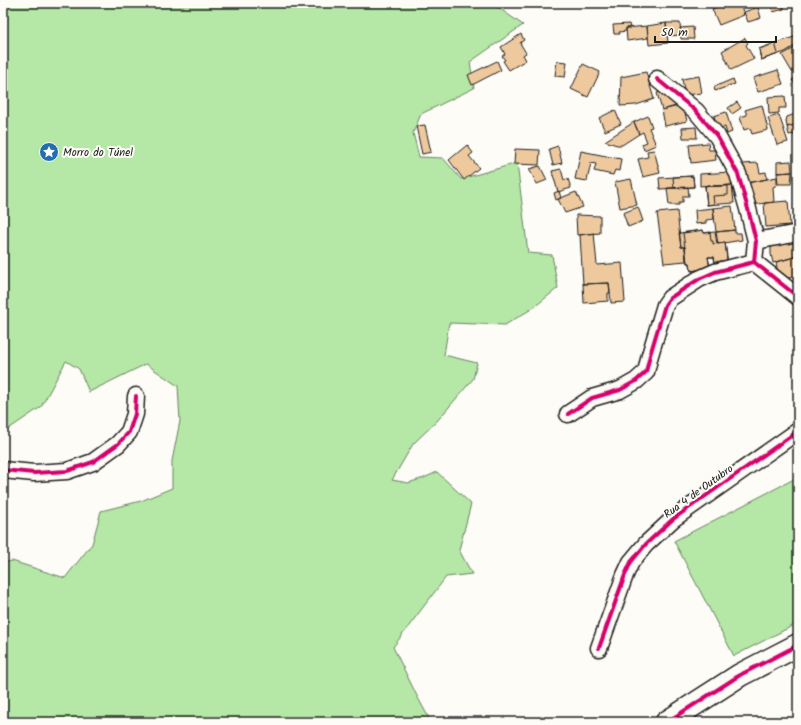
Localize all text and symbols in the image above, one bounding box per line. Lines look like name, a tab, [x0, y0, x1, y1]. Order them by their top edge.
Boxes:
scale bar	[655, 18, 776, 44]
text: 50 m	[661, 23, 688, 42]
place icon: Morro do Túnel	[38, 141, 60, 163]
place label: Morro do Túnel	[63, 144, 133, 162]
street label: Rua 4 de Outubro	[660, 460, 737, 523]

